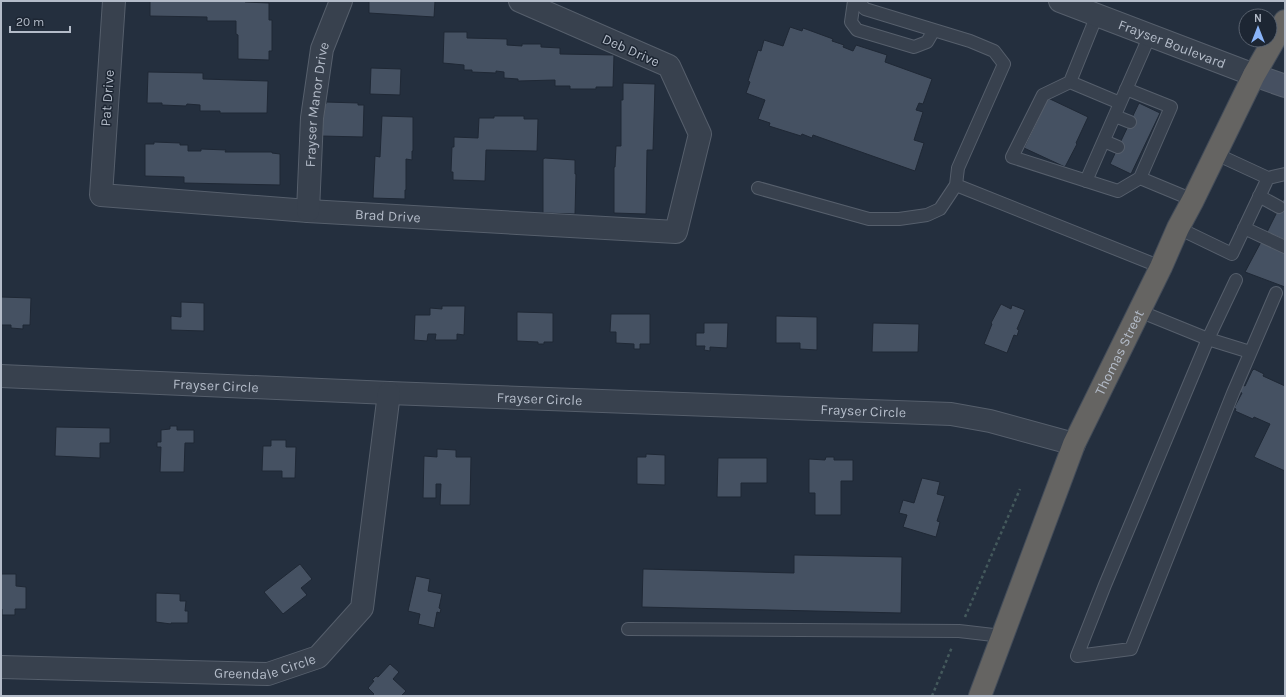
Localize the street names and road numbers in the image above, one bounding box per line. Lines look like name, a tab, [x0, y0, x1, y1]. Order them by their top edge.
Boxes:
street label: Frayser Boulevard	[1116, 16, 1228, 72]
street label: Deb Drive	[600, 30, 662, 71]
street label: Frayser Manor Drive	[302, 39, 333, 168]
street label: Pat Drive	[97, 69, 118, 127]
street label: Brad Drive	[354, 206, 421, 226]
street label: Thomas Street	[1091, 307, 1148, 398]
street label: Frayser Circle	[173, 376, 259, 396]
street label: Frayser Circle	[496, 389, 583, 409]
street label: Frayser Circle	[820, 401, 906, 421]
street label: Greendale Circle	[214, 650, 318, 683]

